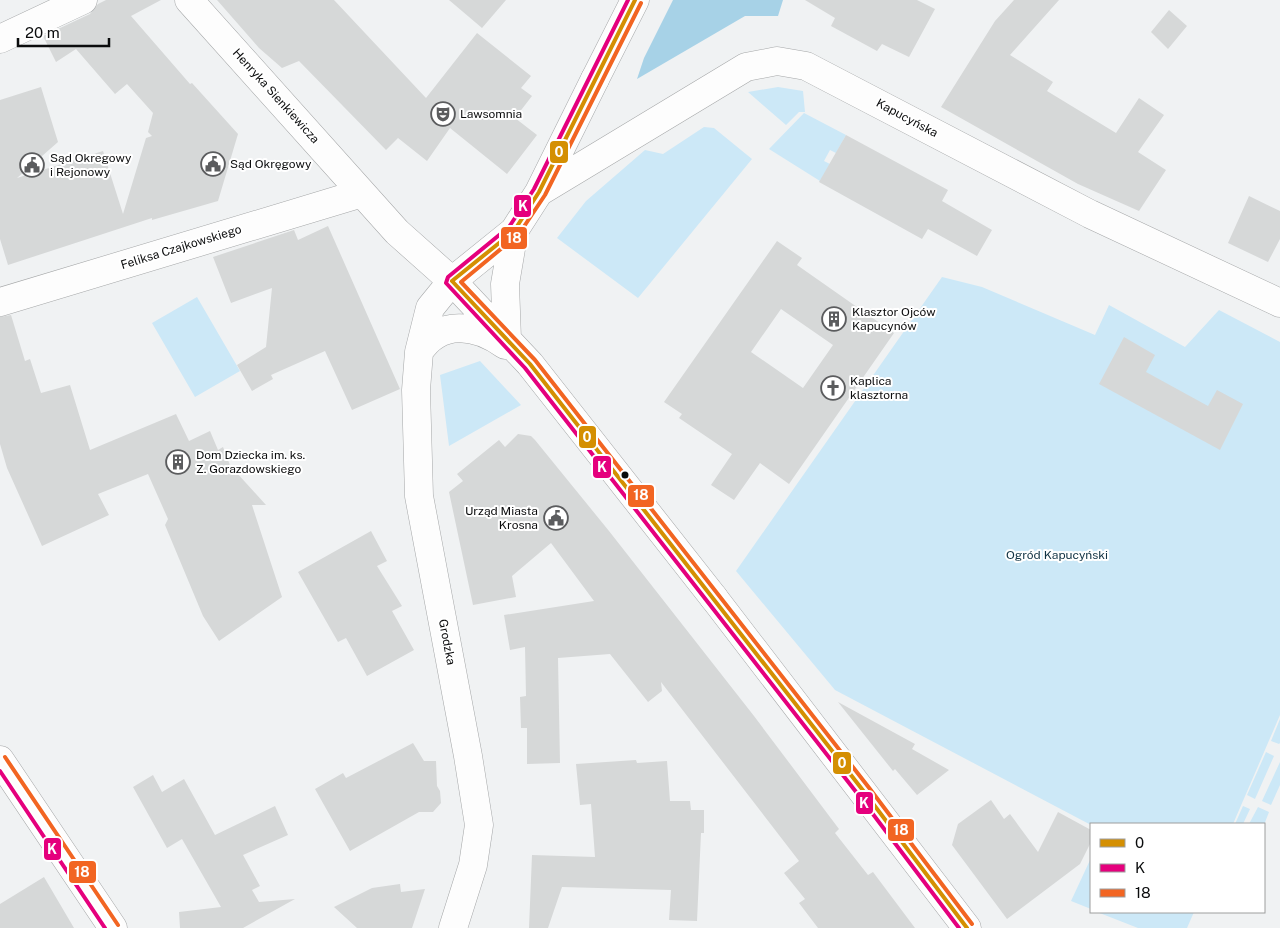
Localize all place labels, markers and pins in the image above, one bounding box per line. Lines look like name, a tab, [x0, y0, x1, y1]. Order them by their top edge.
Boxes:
theatre icon: Lawsomnia	[430, 101, 456, 127]
place label: Lawsomnia	[460, 107, 522, 121]
place label: Sąd Okregowy i Rejonowy	[50, 151, 132, 179]
public building icon: Sąd Okręgowy	[200, 151, 226, 177]
public building icon: Sąd Okregowy i Rejonowy	[19, 152, 45, 178]
place label: Sąd Okręgowy	[230, 157, 312, 171]
place label: Klasztor Ojców Kapucynów	[852, 305, 936, 333]
building icon: Klasztor Ojców Kapucynów	[821, 306, 847, 332]
place label: Kaplica klasztorna	[850, 374, 908, 402]
church icon: Kaplica klasztorna	[820, 375, 846, 401]
place label: Dom Dziecka im. ks. Z. Gorazdowskiego	[196, 448, 305, 476]
building icon: Dom Dziecka im. ks. Z. Gorazdowskiego	[165, 449, 191, 475]
unlabelled marker	[620, 470, 630, 480]
place label: Urząd Miasta Krosna	[465, 504, 538, 532]
public building icon: Urząd Miasta Krosna	[543, 505, 569, 531]

